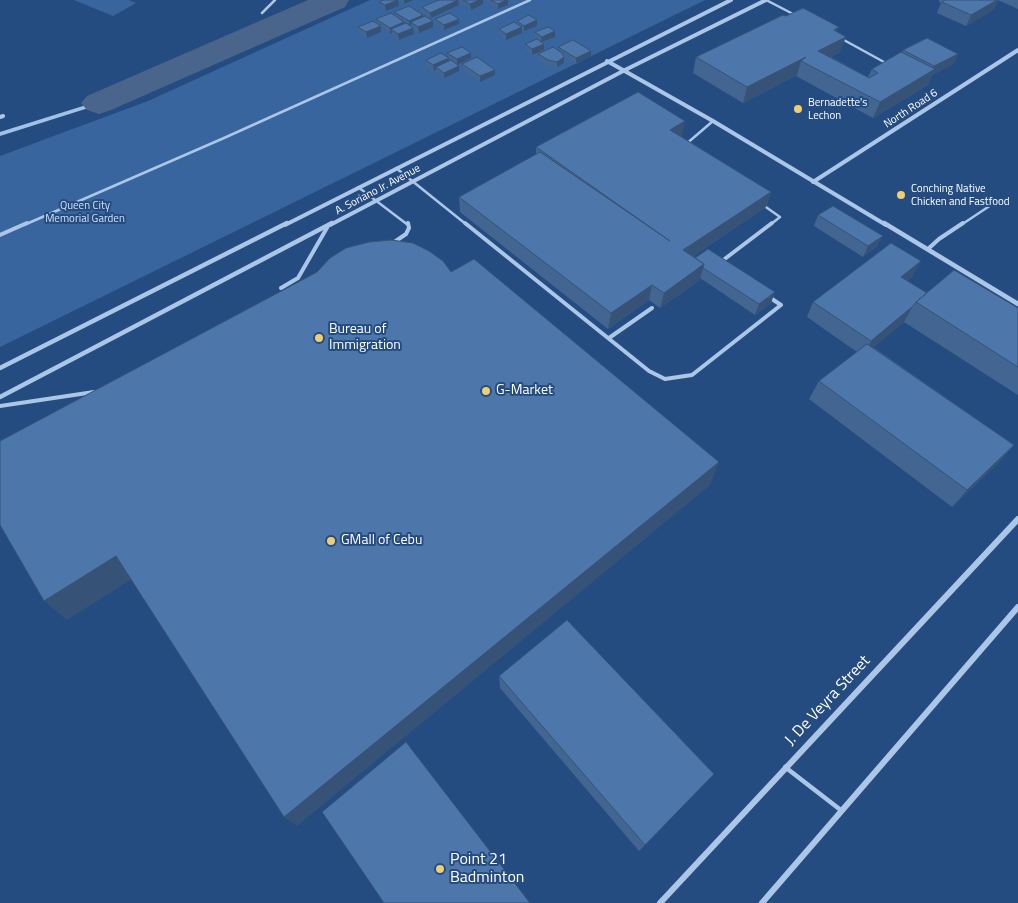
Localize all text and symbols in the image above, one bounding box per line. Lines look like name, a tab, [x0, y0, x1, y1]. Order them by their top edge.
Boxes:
street label: North Road 6	[882, 87, 940, 131]
place label: Bernadette's Lechon	[808, 96, 867, 122]
marker: Bernadette's Lechon	[792, 103, 804, 115]
street label: A. Soriano Jr. Avenue	[333, 162, 423, 218]
place label: Conching Native Chicken and Fastfood	[911, 182, 1010, 208]
marker: Conching Native Chicken and Fastfood	[895, 189, 907, 201]
park label: Queen City Memorial Garden	[45, 199, 125, 225]
place label: Bureau of Immigration	[329, 322, 401, 354]
marker: Bureau of Immigration	[313, 332, 325, 344]
place label: G-Market	[496, 383, 553, 399]
marker: G-Market	[480, 385, 492, 397]
place label: GMall of Cebu	[341, 533, 422, 549]
marker: GMall of Cebu	[325, 535, 337, 547]
street label: J. De Veyra Street	[781, 652, 875, 750]
place label: Point 21 Badminton	[450, 850, 524, 888]
marker: Point 21 Badminton	[434, 863, 446, 875]

